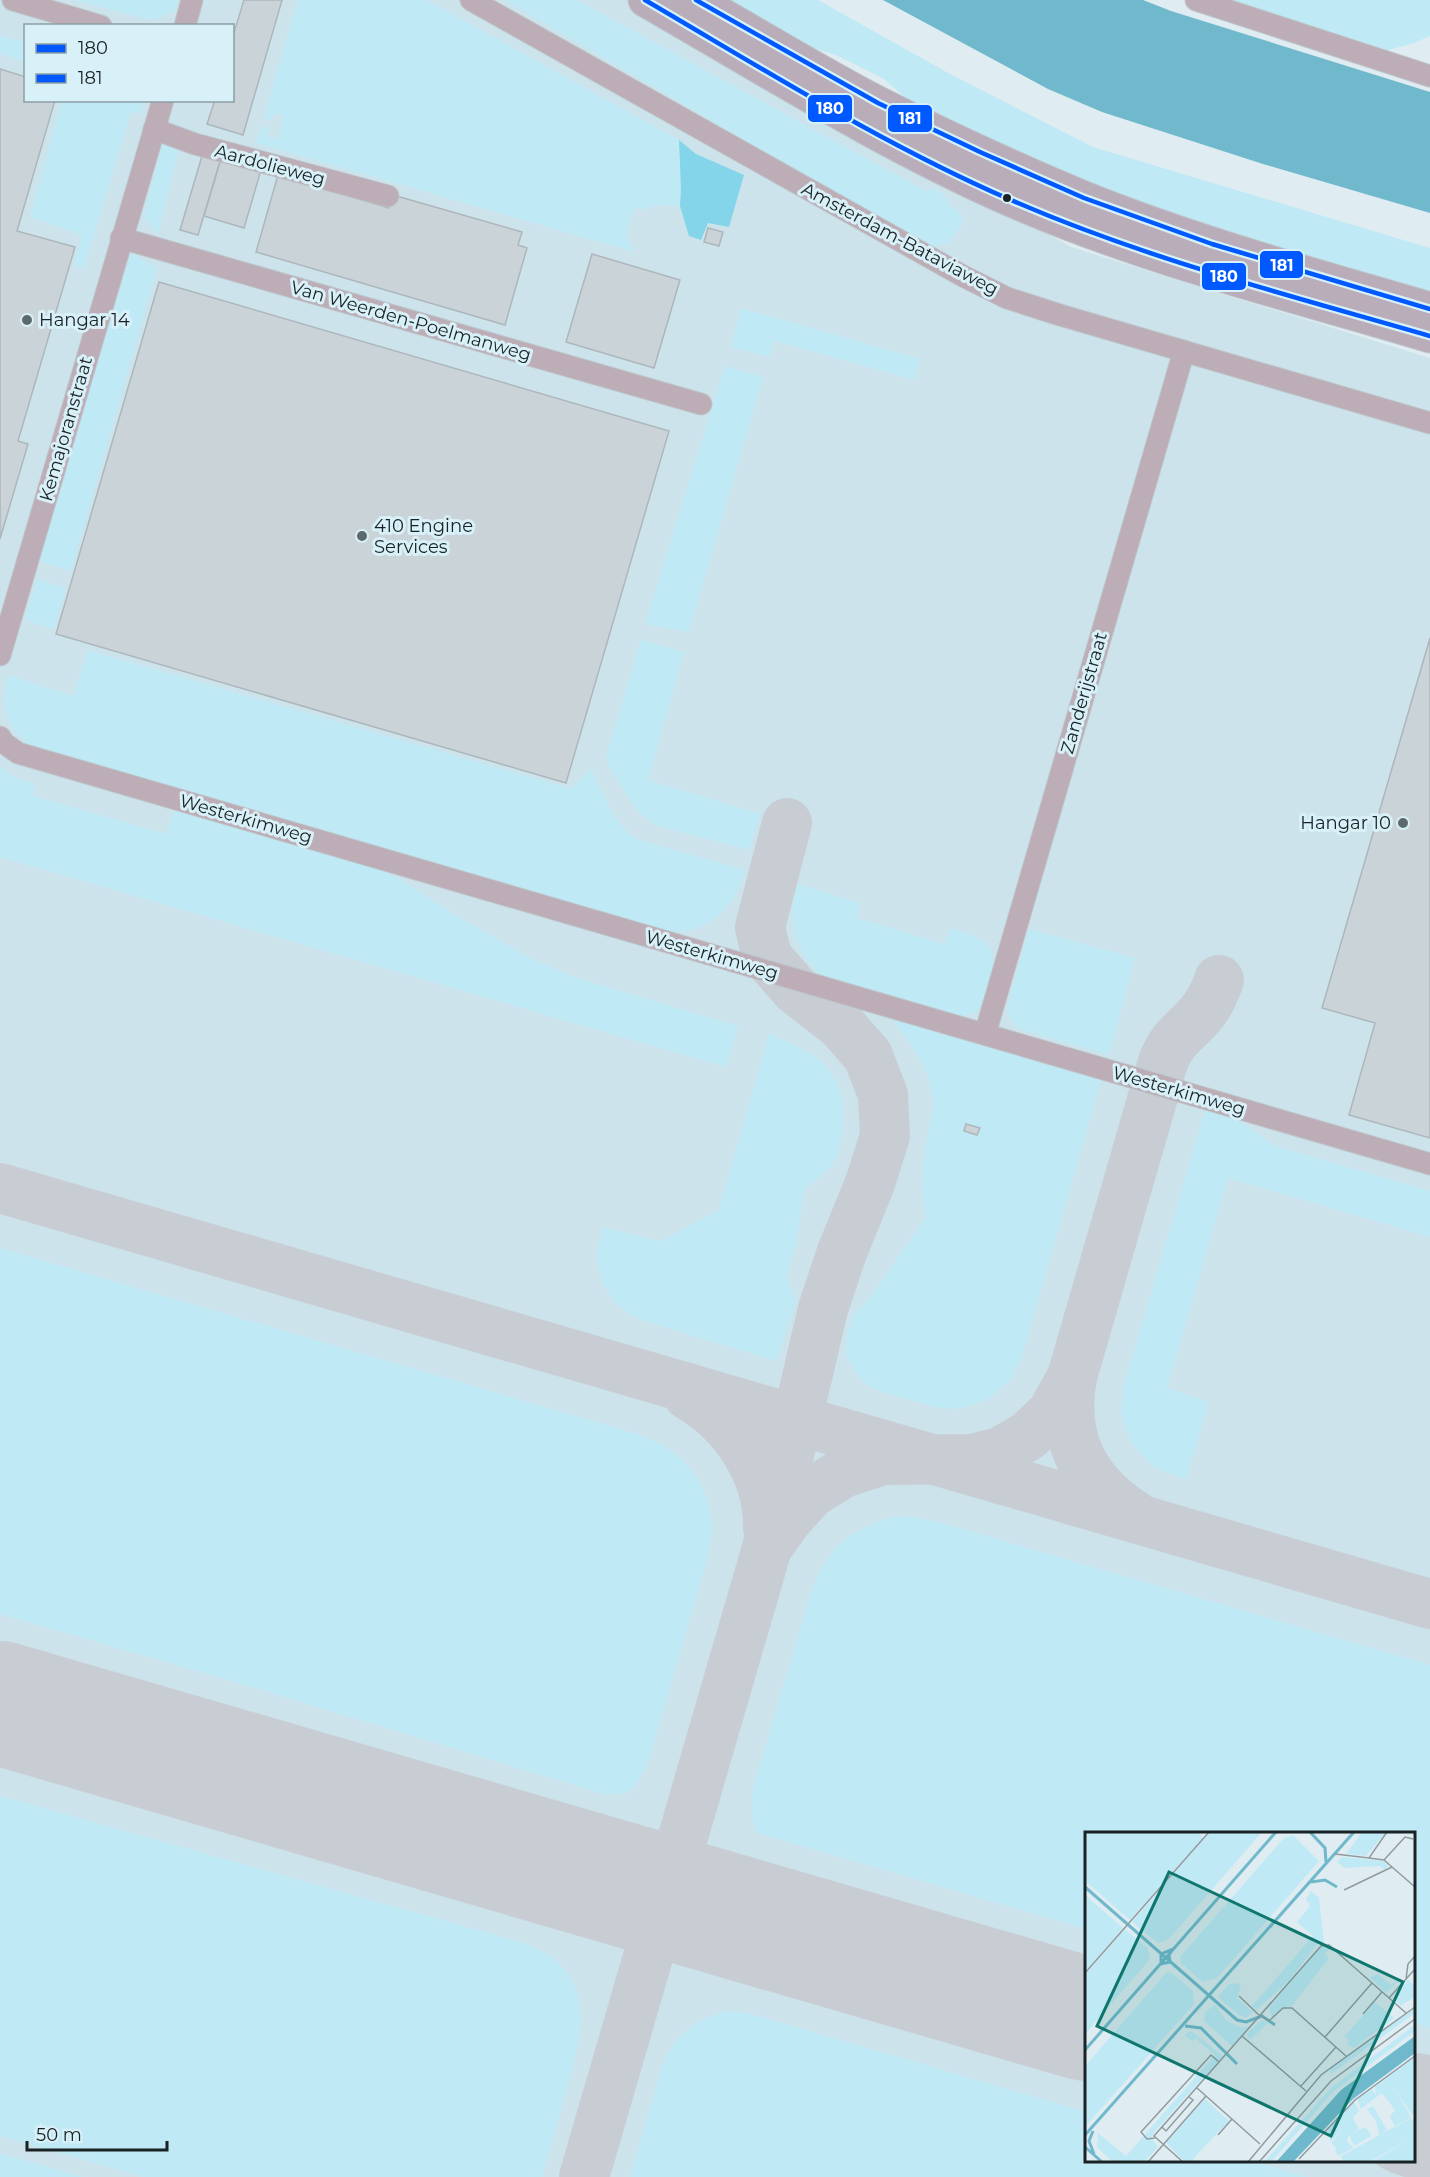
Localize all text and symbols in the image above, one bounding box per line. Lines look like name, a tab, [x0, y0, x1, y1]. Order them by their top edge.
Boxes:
legend	[24, 24, 234, 102]
text: 180	[78, 37, 108, 59]
text: 181	[78, 67, 102, 89]
line badge: 180	[807, 94, 853, 123]
text: 180	[816, 99, 844, 118]
line badge: 181	[887, 104, 933, 133]
text: 181	[898, 109, 922, 128]
street label: Aardolieweg	[213, 140, 327, 190]
street label: Amsterdam-Bataviaweg	[798, 178, 1002, 300]
unlabelled marker	[1001, 192, 1013, 204]
line badge: 181	[1259, 250, 1304, 279]
text: 181	[1270, 256, 1294, 275]
line badge: 180	[1201, 262, 1247, 291]
text: 180	[1210, 267, 1238, 286]
street label: Van Weerden-Poelmanweg	[288, 276, 534, 366]
place label: Hangar 14	[39, 309, 130, 331]
marker: Hangar 14	[20, 313, 34, 327]
street label: Kemajoranstraat	[35, 354, 97, 504]
place label: 410 Engine Services	[374, 515, 473, 558]
marker: 410 Engine Services	[355, 529, 369, 543]
street label: Zanderijstraat	[1056, 630, 1112, 756]
street label: Westerkimweg	[177, 790, 315, 848]
place label: Hangar 10	[1300, 812, 1391, 834]
marker: Hangar 10	[1396, 816, 1410, 830]
street label: Westerkimweg	[643, 926, 781, 984]
street label: Westerkimweg	[1110, 1062, 1248, 1120]
inset map	[1085, 1832, 1415, 2162]
scale bar	[27, 2114, 166, 2152]
text: 50 m	[36, 2124, 82, 2146]

